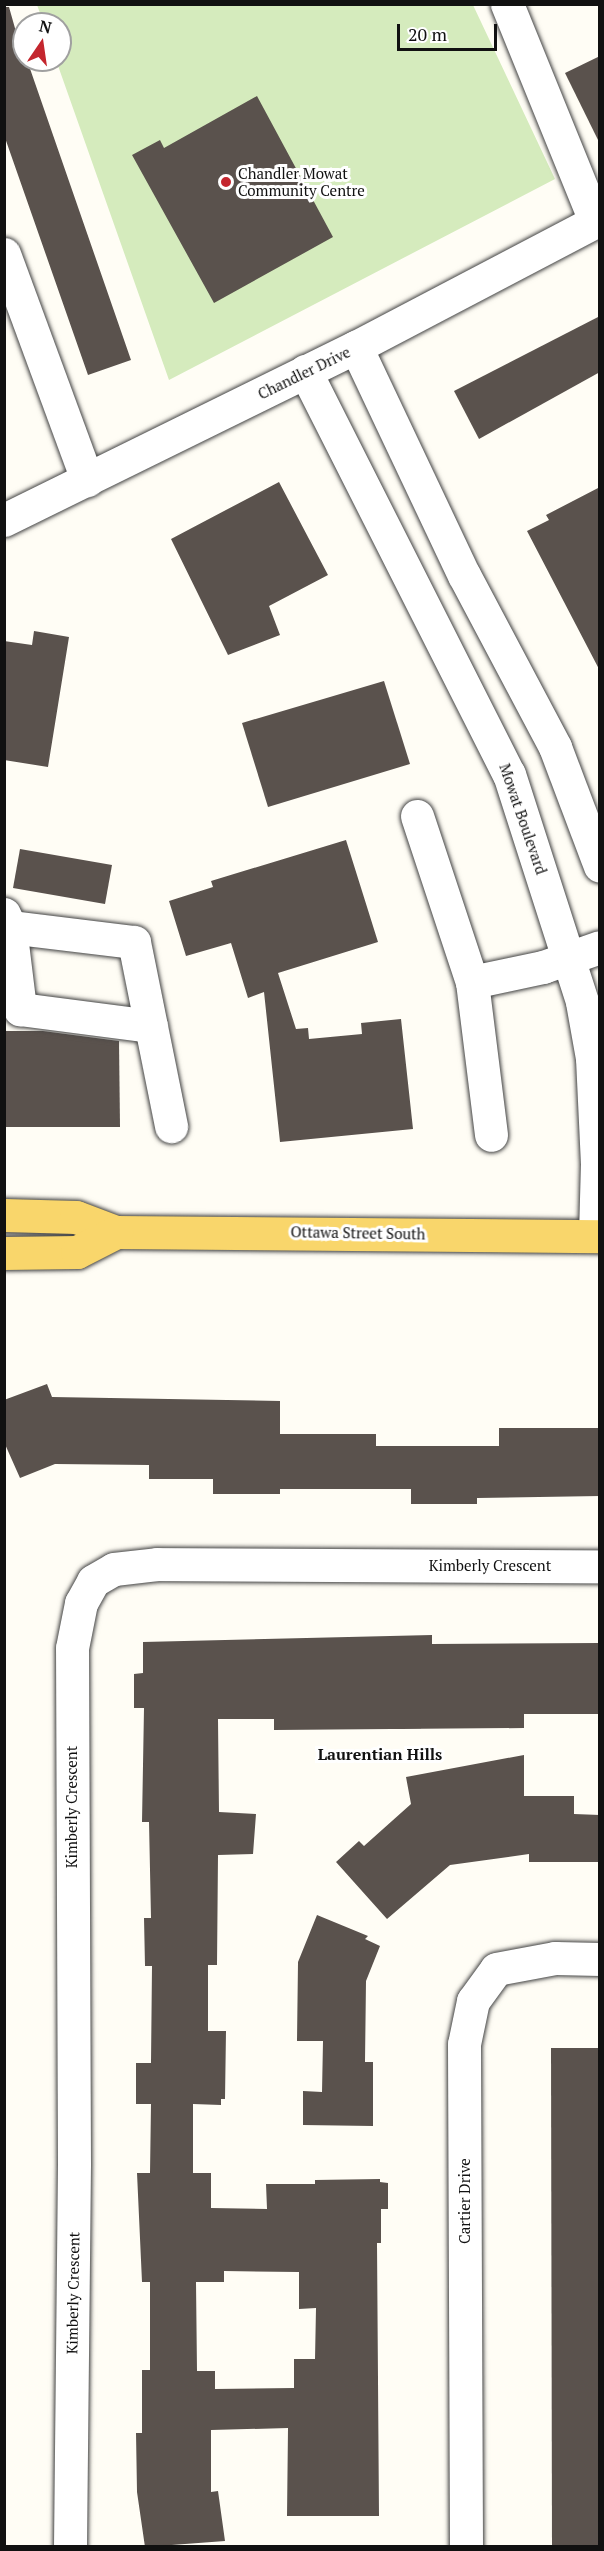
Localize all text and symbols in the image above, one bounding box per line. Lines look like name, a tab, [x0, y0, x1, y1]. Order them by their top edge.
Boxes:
north arrow	[12, 12, 72, 72]
scale bar	[400, 12, 500, 50]
text: N	[37, 14, 54, 38]
text: 20 m	[408, 22, 447, 46]
place label: Chandler Mowat Community Centre	[238, 164, 365, 199]
marker: Chandler Mowat Community Centre	[219, 175, 233, 189]
street label: Chandler Drive	[255, 343, 353, 403]
street label: Mowat Boulevard	[496, 761, 550, 877]
street label: Ottawa Street South	[290, 1223, 426, 1243]
street label: Kimberly Crescent	[429, 1557, 551, 1575]
district label: Laurentian Hills	[318, 1744, 442, 1764]
street label: Kimberly Crescent	[63, 1746, 81, 1868]
street label: Cartier Drive	[456, 2158, 474, 2244]
street label: Kimberly Crescent	[63, 2232, 83, 2354]

